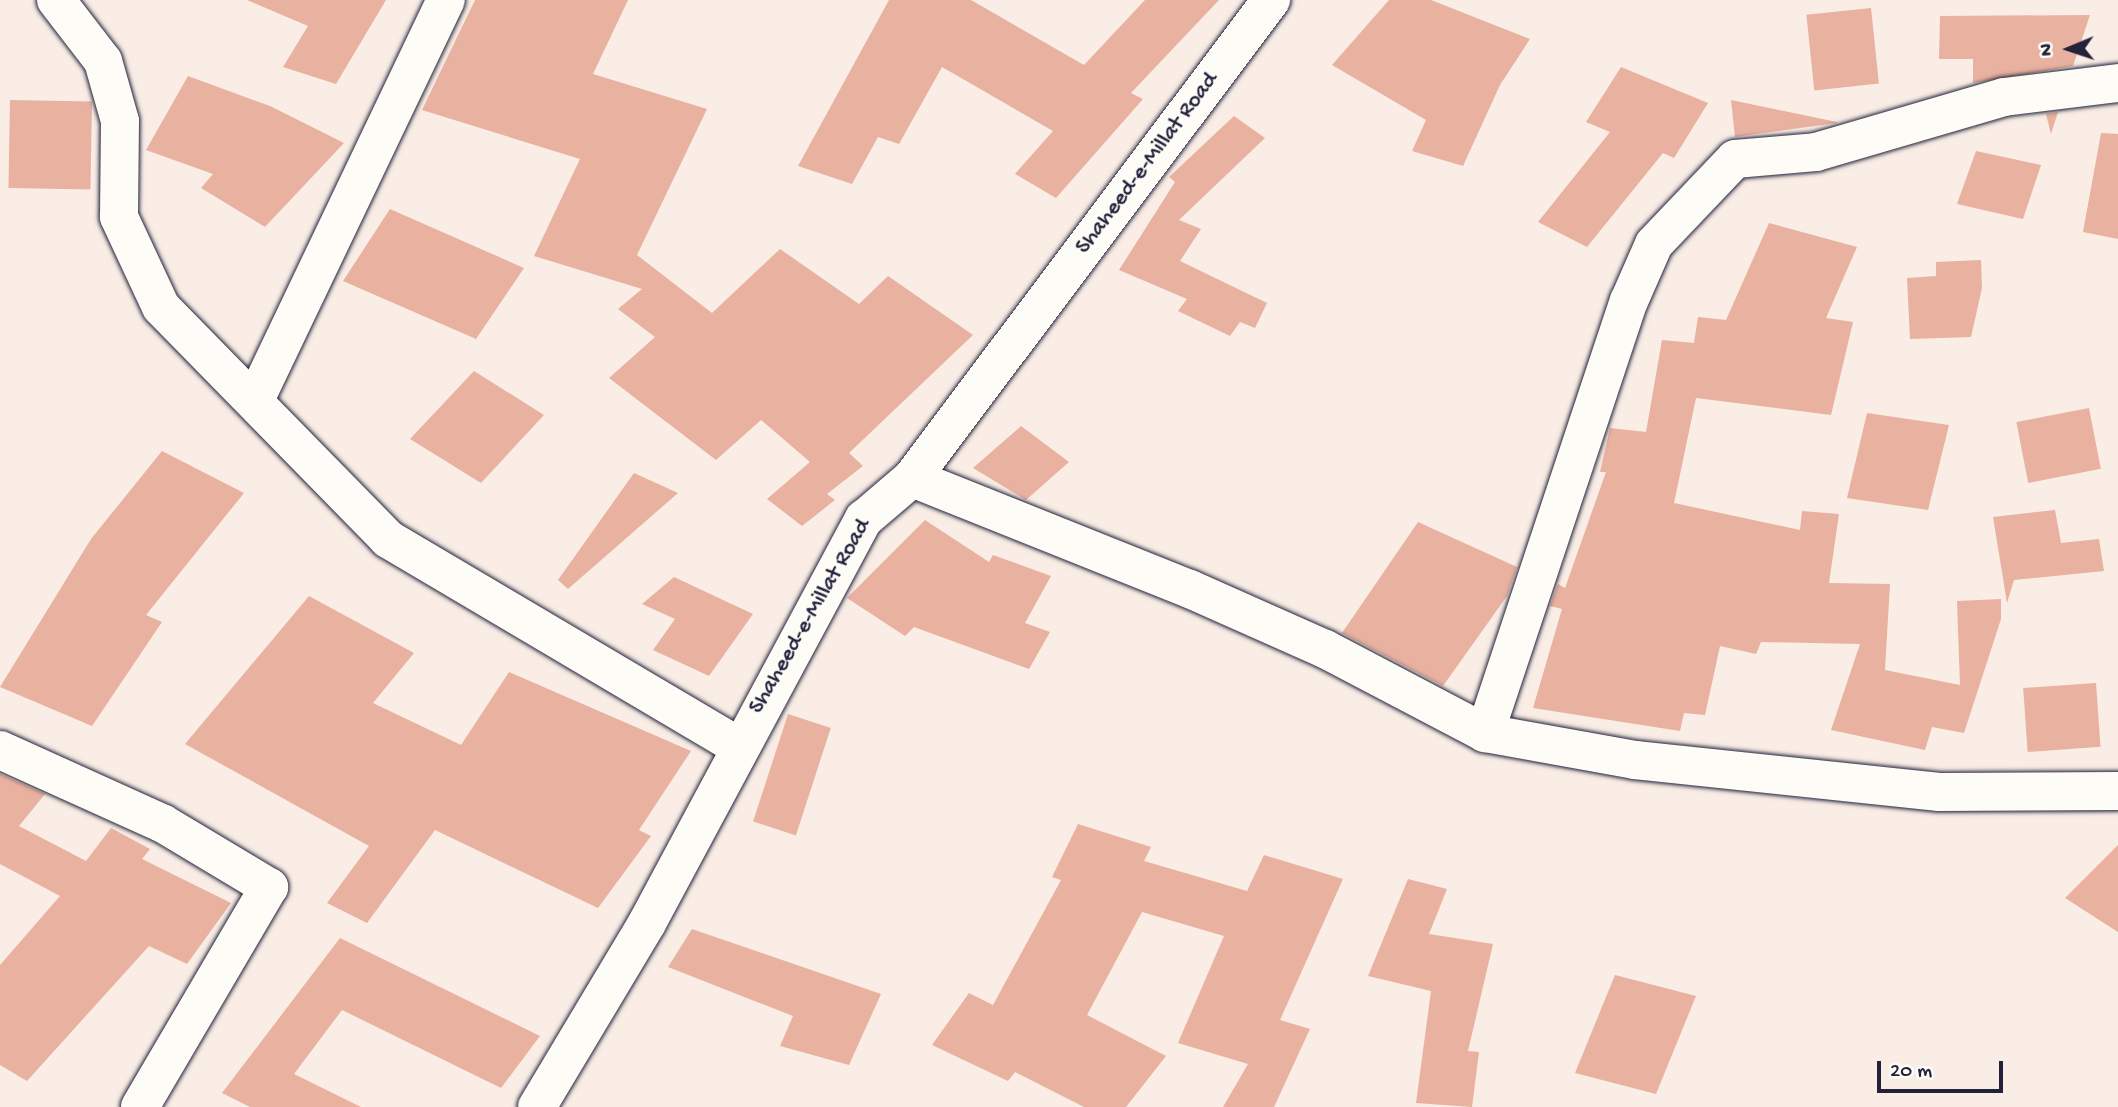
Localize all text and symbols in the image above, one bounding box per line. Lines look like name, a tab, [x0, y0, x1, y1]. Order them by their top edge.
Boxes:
north arrow	[2034, 14, 2104, 84]
text: N	[2036, 43, 2059, 56]
street label: Shaheed-e-Millat Road	[1071, 68, 1225, 260]
street label: Shaheed-e-Millat Road	[744, 515, 878, 719]
scale bar	[1880, 1048, 2006, 1092]
text: 20 m	[1890, 1060, 1932, 1085]

